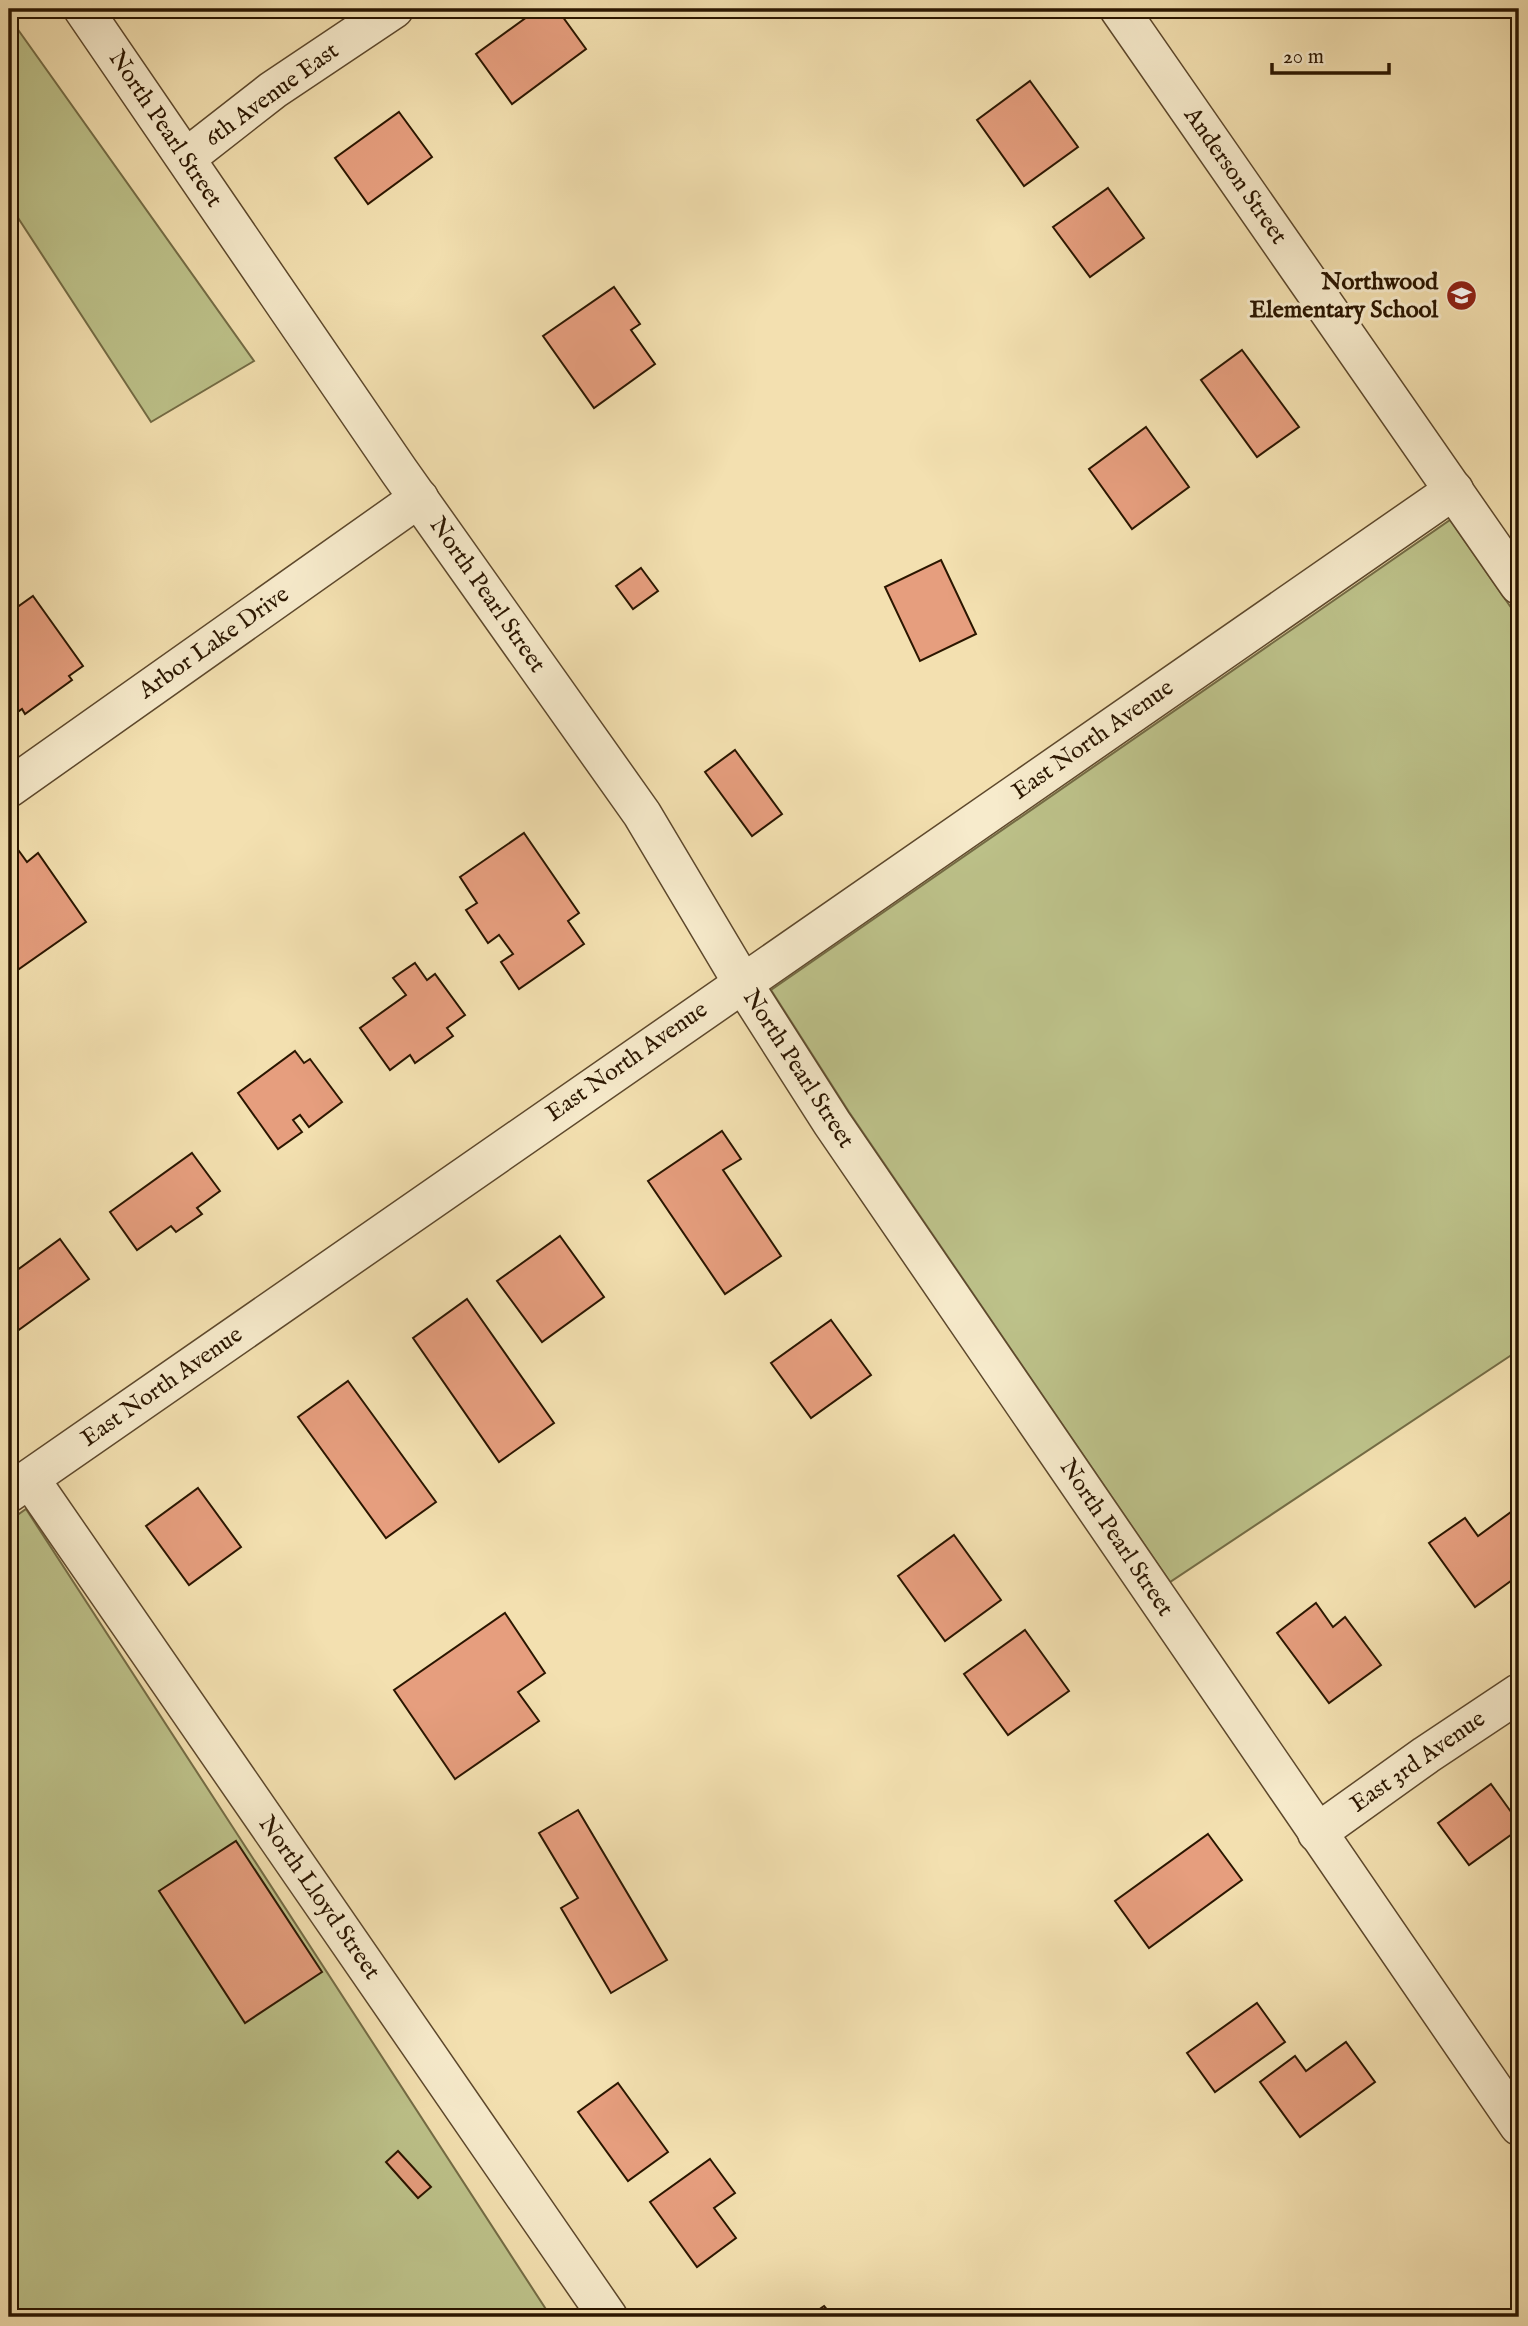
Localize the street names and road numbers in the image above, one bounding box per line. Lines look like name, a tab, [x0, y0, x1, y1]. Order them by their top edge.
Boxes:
street label: 6th Avenue East	[199, 36, 345, 154]
street label: North Pearl Street	[101, 44, 229, 214]
street label: Anderson Street	[1176, 101, 1294, 251]
street label: North Pearl Street	[422, 511, 552, 679]
street label: Arbor Lake Drive	[132, 580, 295, 707]
street label: East North Avenue	[1006, 673, 1180, 807]
street label: North Pearl Street	[735, 984, 861, 1154]
street label: East North Avenue	[540, 995, 714, 1129]
street label: East North Avenue	[75, 1320, 249, 1454]
street label: North Pearl Street	[1052, 1453, 1180, 1623]
street label: East 3rd Avenue	[1344, 1704, 1492, 1820]
street label: North Lloyd Street	[251, 1810, 387, 1986]

